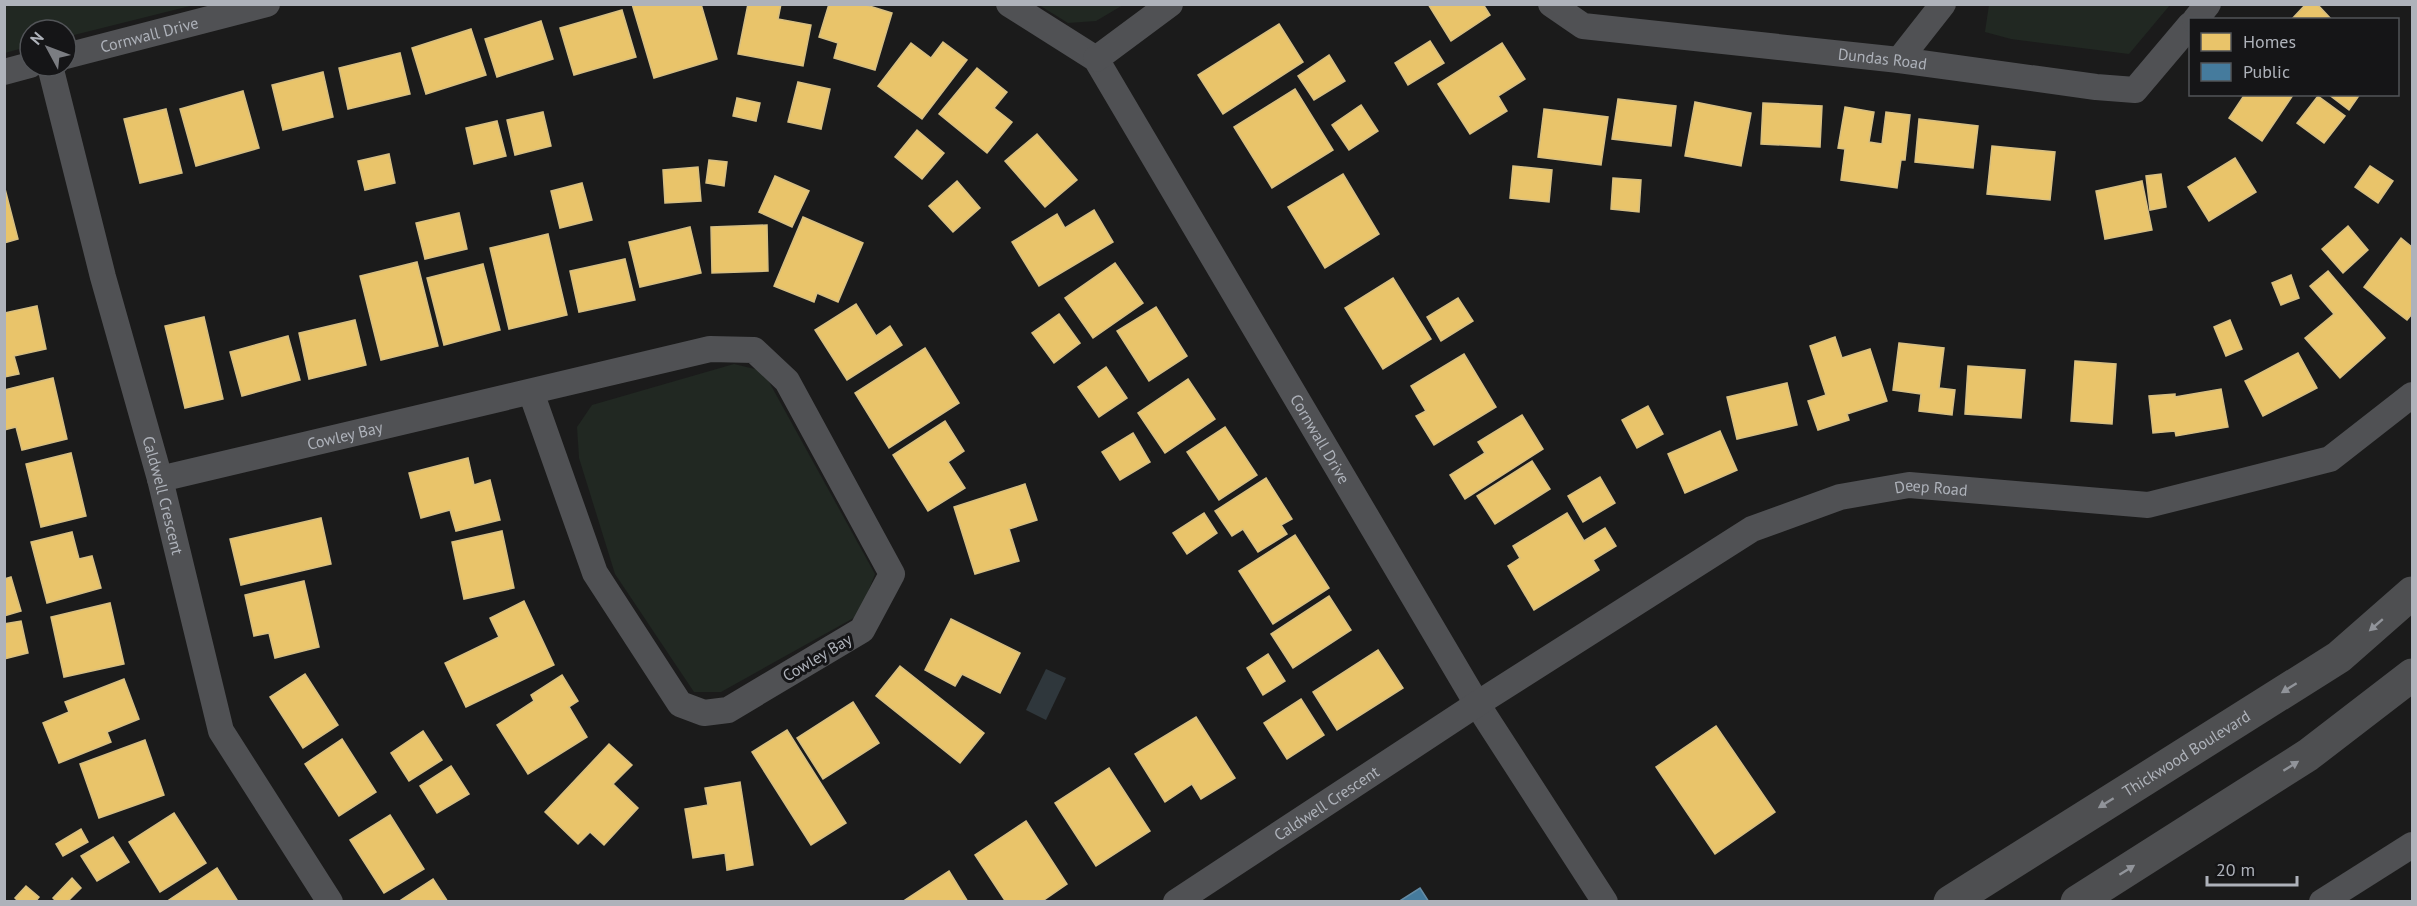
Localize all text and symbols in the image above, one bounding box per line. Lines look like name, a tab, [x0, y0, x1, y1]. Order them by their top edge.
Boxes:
street label: Cornwall Drive	[98, 12, 200, 57]
north arrow	[18, 18, 78, 78]
legend	[2189, 18, 2399, 96]
text: N	[26, 28, 48, 49]
text: Homes	[2243, 30, 2296, 53]
street label: Dundas Road	[1837, 43, 1928, 74]
text: Public	[2243, 60, 2290, 83]
street label: Cornwall Drive	[1286, 390, 1355, 487]
street label: Cowley Bay	[305, 417, 385, 454]
street label: Caldwell Crescent	[138, 434, 188, 557]
street label: Deep Road	[1893, 474, 1968, 500]
one-way arrow	[2369, 618, 2384, 631]
street label: Cowley Bay	[779, 628, 856, 685]
one-way arrow	[2281, 683, 2297, 694]
street label: Thickwood Boulevard	[2118, 706, 2254, 801]
street label: Caldwell Crescent	[1270, 761, 1383, 845]
one-way arrow	[2283, 761, 2299, 772]
one-way arrow	[2098, 797, 2114, 808]
scale bar	[2207, 849, 2297, 887]
text: 20 m	[2216, 858, 2255, 881]
one-way arrow	[2118, 865, 2135, 876]

